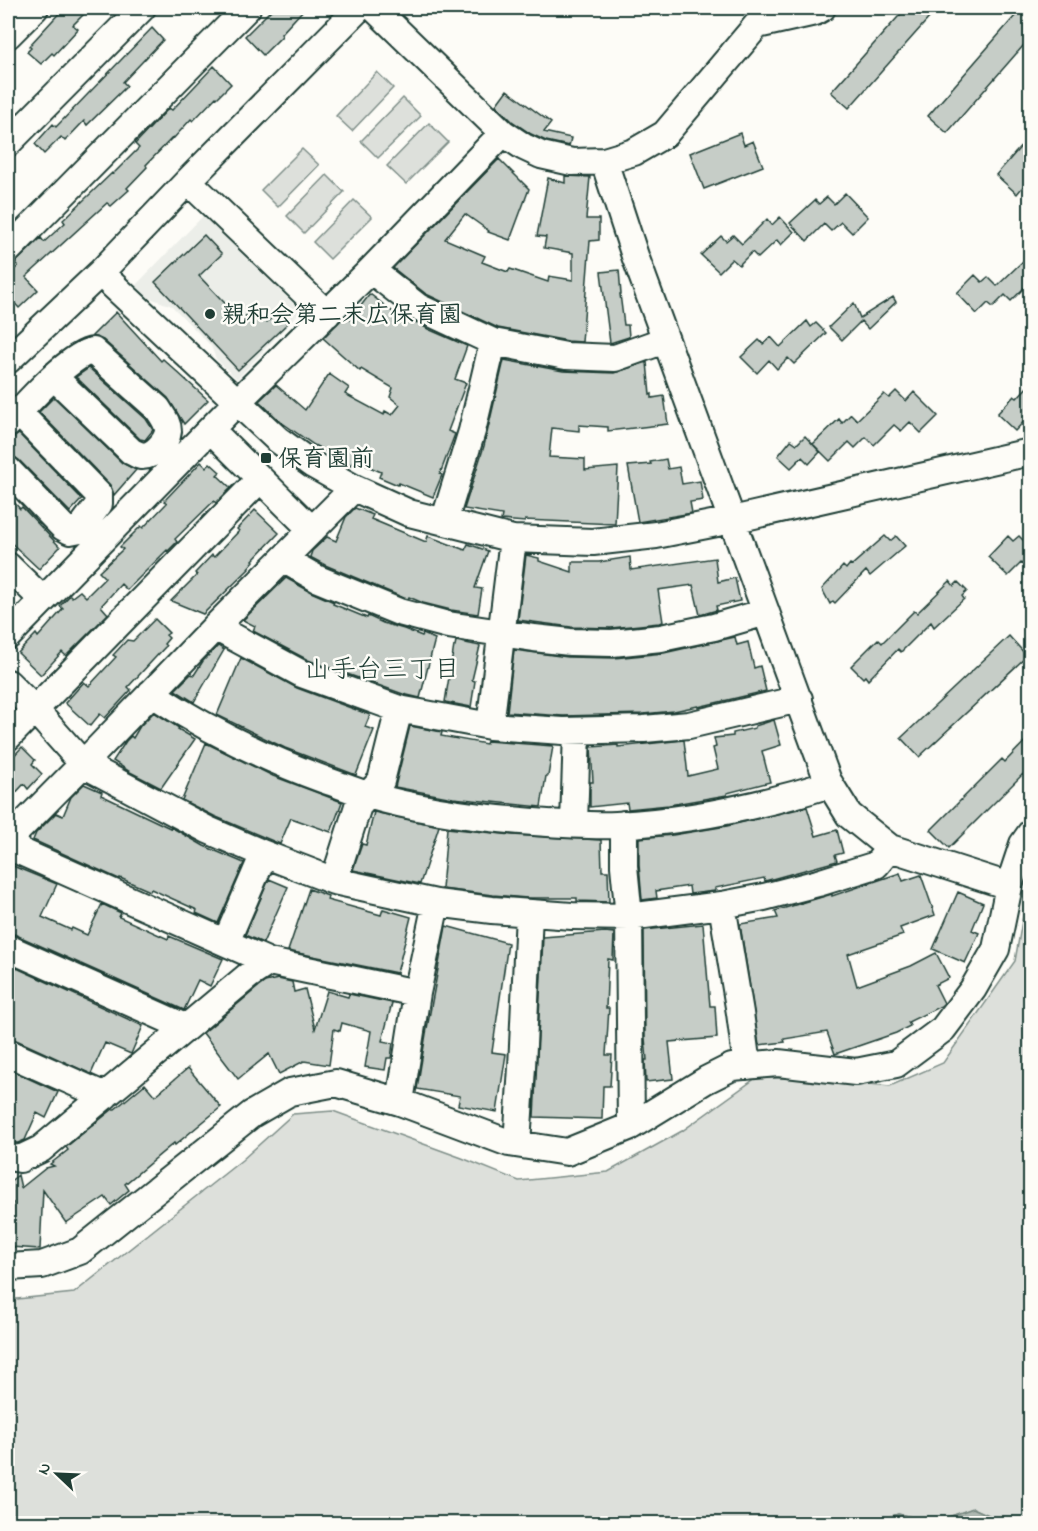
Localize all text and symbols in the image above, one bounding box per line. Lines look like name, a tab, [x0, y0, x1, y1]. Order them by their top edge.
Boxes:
place label: 親和会第二末広保育園	[222, 299, 462, 334]
marker: 親和会第二末広保育園	[203, 307, 217, 321]
place label: 保育園前	[278, 443, 374, 478]
marker: 保育園前	[259, 451, 273, 465]
district label: 山手台三丁目	[304, 652, 460, 690]
north arrow	[27, 1444, 87, 1504]
text: N	[32, 1459, 58, 1479]

